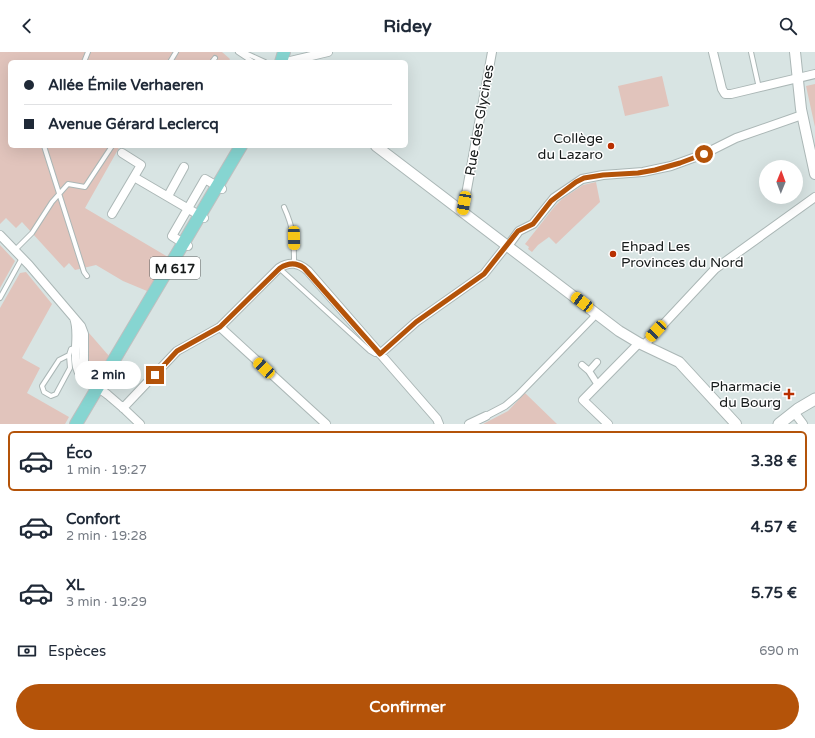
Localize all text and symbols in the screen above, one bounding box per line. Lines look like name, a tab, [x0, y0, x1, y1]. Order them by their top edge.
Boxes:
icon: back	[16, 15, 38, 37]
text: Ridey	[383, 15, 432, 37]
icon: search	[777, 15, 799, 37]
street label: Rue des Glycines	[461, 63, 498, 177]
text: Allée Émile Verhaeren	[48, 76, 204, 94]
text: Avenue Gérard Leclercq	[48, 115, 219, 133]
place label: Collège du Lazaro	[538, 130, 603, 163]
marker: Collège du Lazaro	[606, 141, 616, 151]
route start	[695, 145, 713, 163]
north arrow	[759, 160, 803, 204]
map controls	[759, 160, 803, 204]
car	[456, 190, 472, 216]
car	[288, 226, 300, 250]
place label: Ehpad Les Provinces du Nord	[621, 238, 744, 271]
marker: Ehpad Les Provinces du Nord	[608, 249, 618, 259]
road number: M 617	[150, 257, 200, 279]
car	[569, 290, 595, 314]
car	[643, 318, 669, 344]
car	[251, 355, 277, 381]
callout: 2 min	[75, 361, 141, 389]
route end	[146, 366, 164, 384]
text: 2 min	[91, 367, 125, 383]
place label: Pharmacie du Bourg	[710, 378, 781, 411]
marker: Pharmacie du Bourg	[784, 389, 794, 399]
icon: car	[18, 443, 54, 479]
text: Éco	[66, 444, 92, 462]
text: 3.38 €	[751, 452, 797, 470]
text: 1 min · 19:27	[66, 462, 147, 478]
icon: car	[18, 509, 54, 545]
text: Confort	[66, 510, 120, 528]
text: 4.57 €	[751, 518, 797, 536]
text: 2 min · 19:28	[66, 528, 147, 544]
icon: car	[18, 575, 54, 611]
text: XL	[66, 576, 85, 594]
text: 5.75 €	[751, 584, 797, 602]
text: 3 min · 19:29	[66, 594, 147, 610]
icon: cash	[16, 640, 38, 662]
text: Espèces	[48, 642, 106, 660]
text: 690 m	[759, 643, 799, 659]
button: Confirmer	[16, 684, 799, 730]

